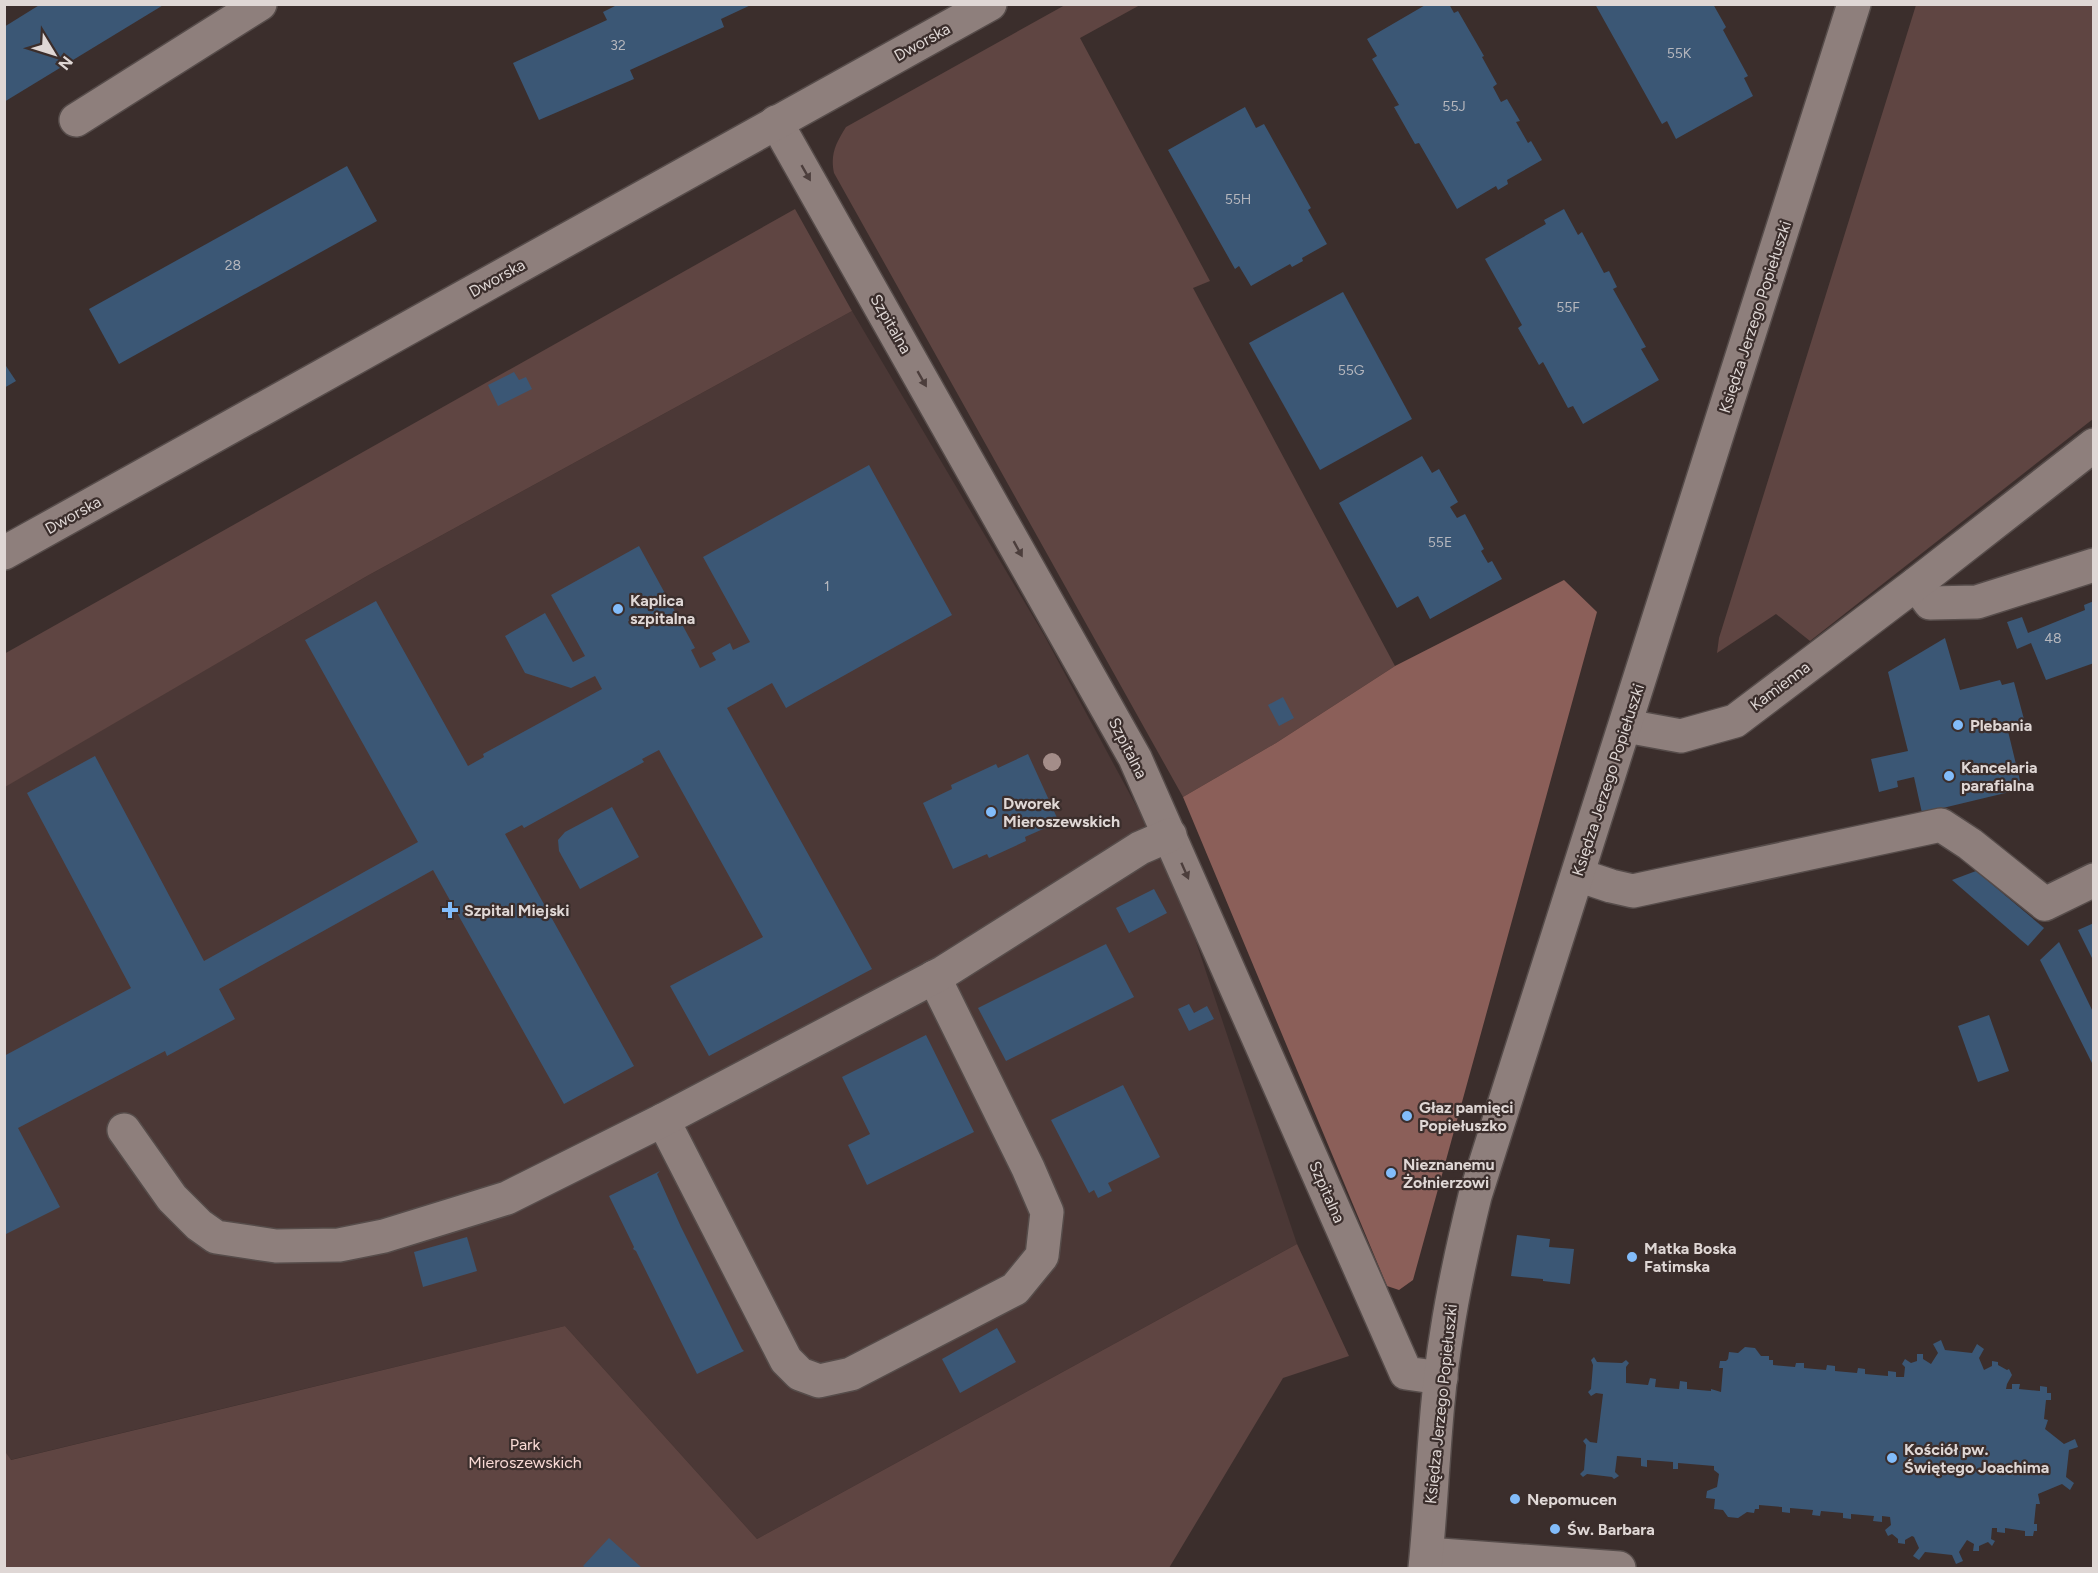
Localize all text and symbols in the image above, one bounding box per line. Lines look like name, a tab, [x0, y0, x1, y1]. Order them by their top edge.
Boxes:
street label: Dworska	[891, 19, 953, 65]
north arrow	[24, 24, 84, 84]
house number: 32	[610, 37, 626, 54]
house number: 55K	[1667, 45, 1692, 62]
text: N	[54, 52, 77, 74]
house number: 55J	[1442, 98, 1466, 115]
one-way arrow	[800, 165, 811, 181]
house number: 55H	[1225, 191, 1251, 208]
street label: Księdza Jerzego Popiełuszki	[1715, 218, 1795, 416]
street label: Dworska	[466, 255, 528, 301]
house number: 28	[225, 257, 241, 274]
street label: Szpitalna	[866, 291, 916, 357]
house number: 55F	[1556, 299, 1580, 316]
house number: 55G	[1338, 362, 1365, 379]
one-way arrow	[917, 371, 928, 387]
street label: Dworska	[42, 492, 104, 538]
house number: 55E	[1428, 534, 1452, 551]
one-way arrow	[1013, 541, 1023, 558]
house number: 1	[824, 578, 830, 595]
place label: Kaplica szpitalna	[630, 591, 695, 628]
marker: Kaplica szpitalna	[611, 602, 625, 616]
house number: 48	[2044, 630, 2062, 647]
street label: Kamienna	[1746, 657, 1814, 715]
street label: Księdza Jerzego Popiełuszki	[1568, 681, 1648, 879]
street label: Szpitalna	[1105, 714, 1151, 782]
place label: Plebania	[1970, 716, 2032, 735]
marker: Plebania	[1951, 718, 1965, 732]
place label: Kancelaria parafialna	[1961, 758, 2038, 795]
marker: Kancelaria parafialna	[1942, 769, 1956, 783]
place label: Dworek Mieroszewskich	[1003, 794, 1120, 831]
marker: Dworek Mieroszewskich	[984, 805, 998, 819]
one-way arrow	[1181, 862, 1190, 879]
marker: Szpital Miejski	[441, 901, 459, 919]
place label: Szpital Miejski	[464, 901, 569, 920]
place label: Głaz pamięci Popiełuszko	[1419, 1098, 1514, 1135]
marker: Głaz pamięci Popiełuszko	[1400, 1109, 1414, 1123]
place label: Nieznanemu Żołnierzowi	[1403, 1155, 1495, 1192]
street label: Szpitalna	[1305, 1158, 1349, 1226]
marker: Nieznanemu Żołnierzowi	[1384, 1166, 1398, 1180]
place label: Matka Boska Fatimska	[1644, 1239, 1736, 1276]
marker: Matka Boska Fatimska	[1625, 1250, 1639, 1264]
street label: Księdza Jerzego Popiełuszki	[1421, 1303, 1461, 1505]
park label: Park Mieroszewskich	[468, 1435, 582, 1472]
place label: Kościół pw. Świętego Joachima	[1904, 1440, 2049, 1477]
marker: Kościół pw. Świętego Joachima	[1885, 1451, 1899, 1465]
place label: Nepomucen	[1527, 1490, 1617, 1509]
marker: Nepomucen	[1508, 1492, 1522, 1506]
place label: Św. Barbara	[1567, 1520, 1655, 1539]
marker: Św. Barbara	[1548, 1522, 1562, 1536]

